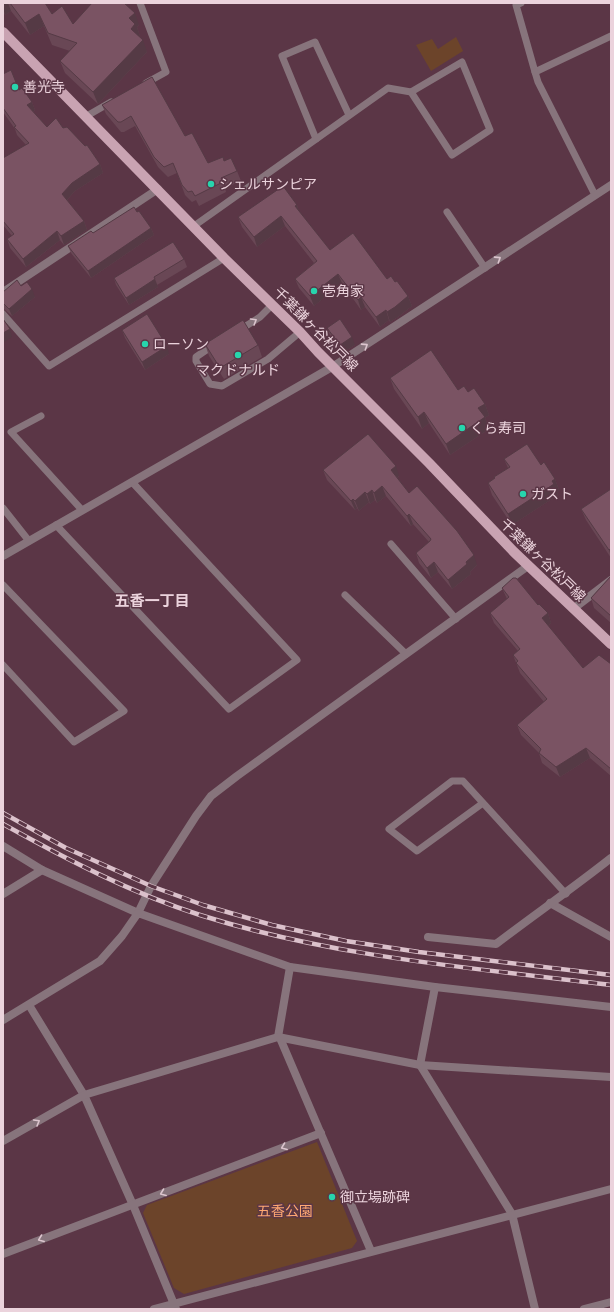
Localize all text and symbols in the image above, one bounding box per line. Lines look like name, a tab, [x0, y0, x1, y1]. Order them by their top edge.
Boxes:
place label: 善光寺	[23, 77, 65, 97]
marker: 善光寺	[10, 82, 20, 92]
place label: シェルサンピア	[219, 174, 317, 194]
marker: シェルサンピア	[206, 179, 216, 189]
one-way arrow	[493, 257, 500, 264]
place label: 壱角家	[322, 281, 364, 301]
street label: 千葉鎌ヶ谷松戸線	[269, 282, 363, 376]
marker: 壱角家	[309, 286, 319, 296]
one-way arrow	[250, 318, 257, 326]
place label: ローソン	[153, 334, 209, 354]
marker: ローソン	[140, 339, 150, 349]
one-way arrow	[361, 343, 368, 351]
marker: マクドナルド	[233, 350, 243, 360]
place label: マクドナルド	[196, 360, 280, 380]
place label: くら寿司	[470, 418, 526, 438]
marker: くら寿司	[457, 423, 467, 433]
place label: ガスト	[531, 484, 573, 504]
marker: ガスト	[518, 489, 528, 499]
street label: 千葉鎌ヶ谷松戸線	[496, 514, 590, 606]
district label: 五香一丁目	[114, 590, 190, 612]
one-way arrow	[33, 1119, 40, 1126]
one-way arrow	[281, 1143, 288, 1151]
place label: 御立場跡碑	[340, 1187, 410, 1207]
one-way arrow	[159, 1189, 166, 1197]
marker: 御立場跡碑	[327, 1192, 337, 1202]
park label: 五香公園	[257, 1201, 313, 1221]
one-way arrow	[38, 1235, 45, 1243]

